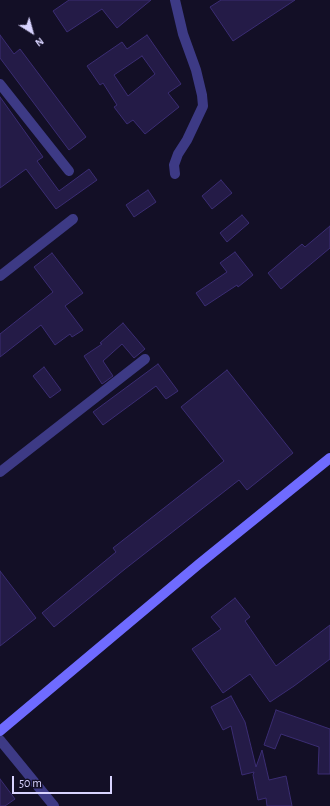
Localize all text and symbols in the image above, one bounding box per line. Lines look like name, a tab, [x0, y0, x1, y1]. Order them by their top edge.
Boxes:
north arrow	[12, 12, 52, 52]
text: N	[33, 35, 46, 49]
scale bar	[14, 768, 114, 794]
text: 50 m	[19, 777, 42, 789]

